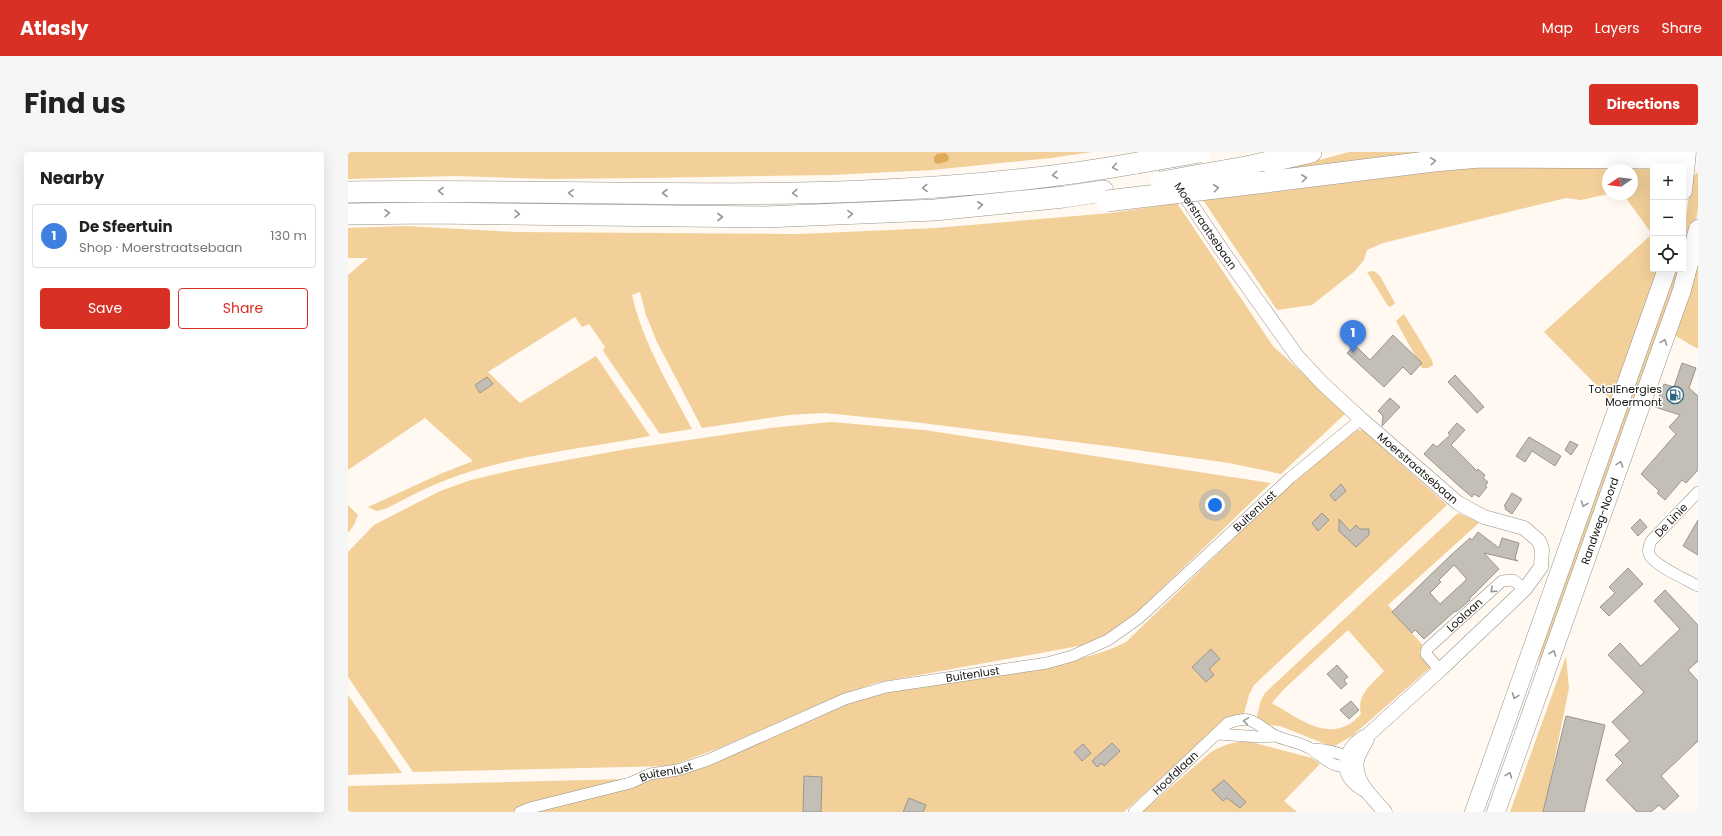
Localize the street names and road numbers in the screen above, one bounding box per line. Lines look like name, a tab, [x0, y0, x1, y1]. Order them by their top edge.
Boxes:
street label: Moerstraatsebaan	[1170, 179, 1241, 273]
street label: Moerstraatsebaan	[1374, 429, 1462, 508]
street label: Randweg-Noord	[1577, 475, 1623, 567]
street label: Buitenlust	[1229, 487, 1280, 535]
street label: De Linie	[1651, 499, 1691, 541]
street label: Loolaan	[1443, 594, 1486, 636]
street label: Buitenlust	[945, 662, 1001, 686]
street label: Hoofdlaan	[1149, 747, 1202, 798]
street label: Buitenlust	[637, 758, 695, 786]

